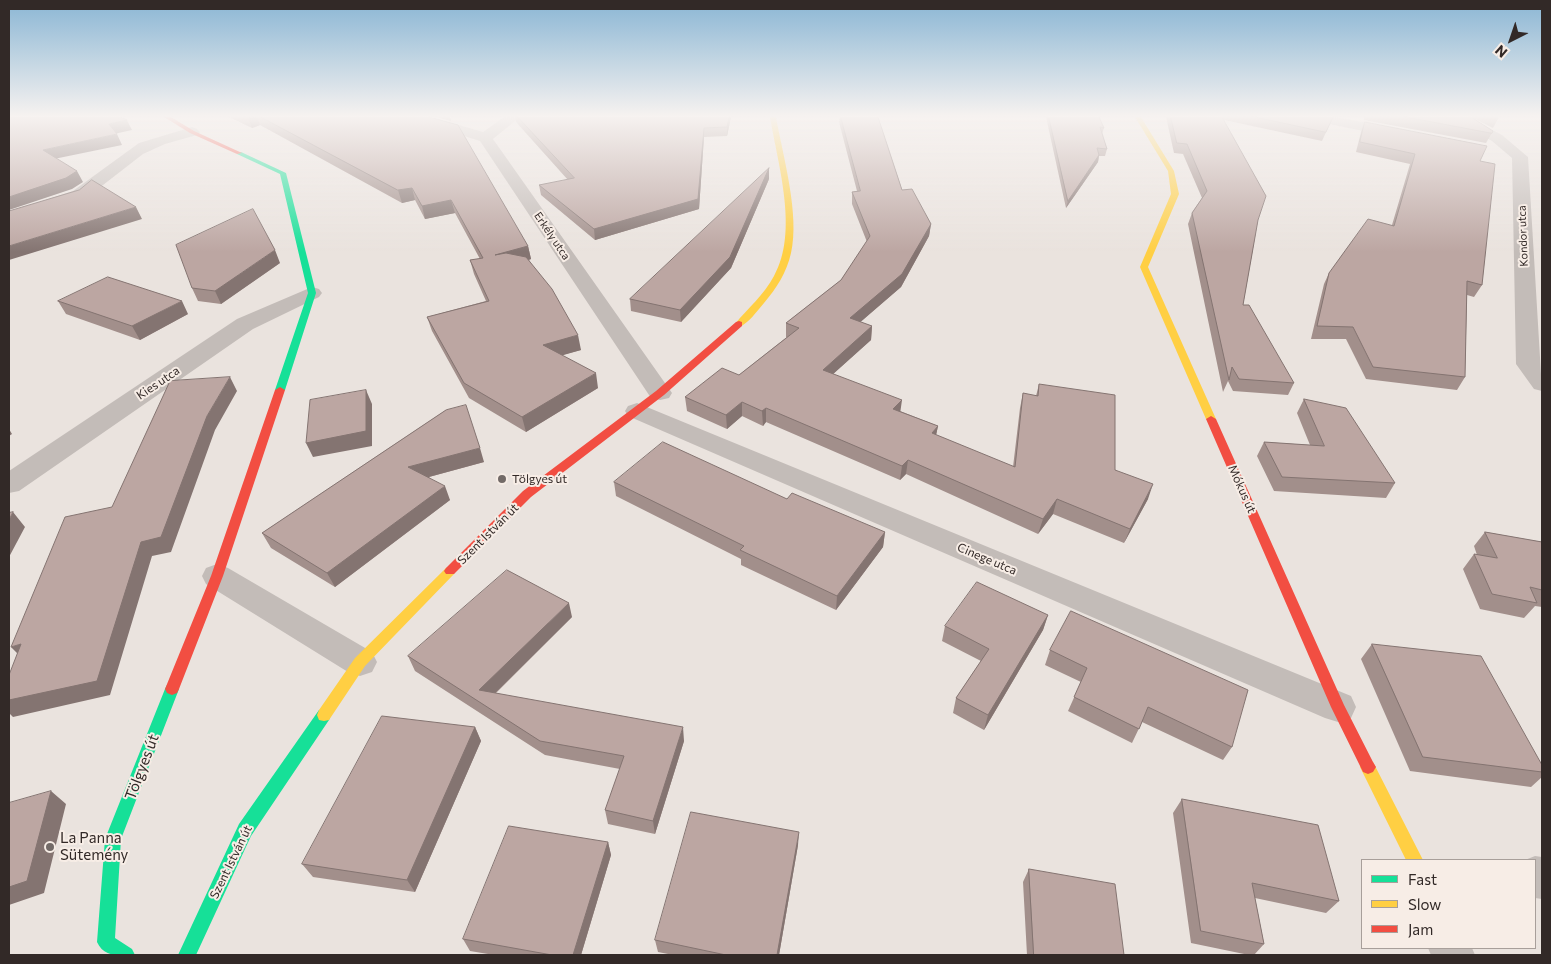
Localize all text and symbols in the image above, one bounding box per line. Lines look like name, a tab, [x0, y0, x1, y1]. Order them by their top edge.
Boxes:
north arrow	[1486, 15, 1536, 65]
text: N	[1491, 42, 1510, 62]
street label: Kondor utca	[1515, 205, 1531, 267]
street label: Erkély utca	[531, 210, 573, 262]
street label: Kies utca	[134, 363, 182, 403]
street label: Mókus út	[1225, 463, 1259, 515]
place label: Tölgyes út	[512, 472, 567, 486]
marker: Tölgyes út	[496, 473, 508, 485]
street label: Szent István út	[455, 501, 521, 567]
street label: Cinege utca	[955, 540, 1019, 578]
street label: Tölgyes út	[121, 732, 163, 802]
street label: Szent István út	[207, 823, 255, 901]
place label: La Panna Sütemény	[60, 829, 128, 864]
marker: La Panna Sütemény	[44, 841, 56, 853]
legend	[1361, 859, 1536, 949]
text: Fast	[1408, 870, 1437, 888]
text: Slow	[1408, 895, 1441, 913]
text: Jam	[1408, 920, 1433, 938]

